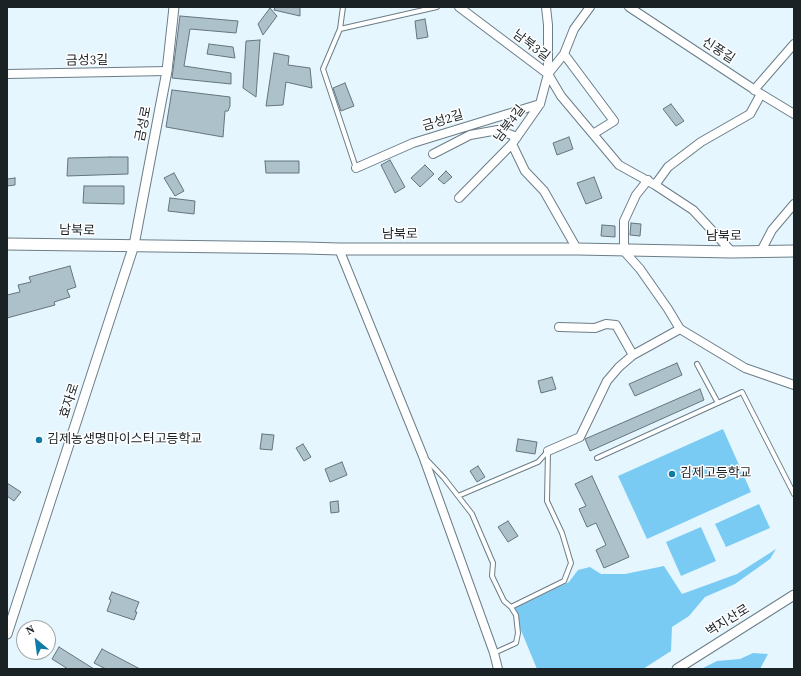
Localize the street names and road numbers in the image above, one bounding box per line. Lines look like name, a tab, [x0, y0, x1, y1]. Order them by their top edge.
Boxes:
street label: 남북3길	[509, 27, 553, 65]
street label: 신풍길	[699, 35, 737, 67]
street label: 금성3길	[66, 53, 108, 69]
street label: 남북4길	[491, 102, 529, 146]
street label: 금성로	[133, 105, 155, 143]
street label: 금성2길	[420, 107, 466, 135]
street label: 남북로	[59, 223, 95, 239]
street label: 남북로	[382, 227, 418, 243]
street label: 남북로	[706, 229, 742, 245]
street label: 효자로	[57, 382, 83, 420]
street label: 벽지산로	[704, 602, 752, 640]

